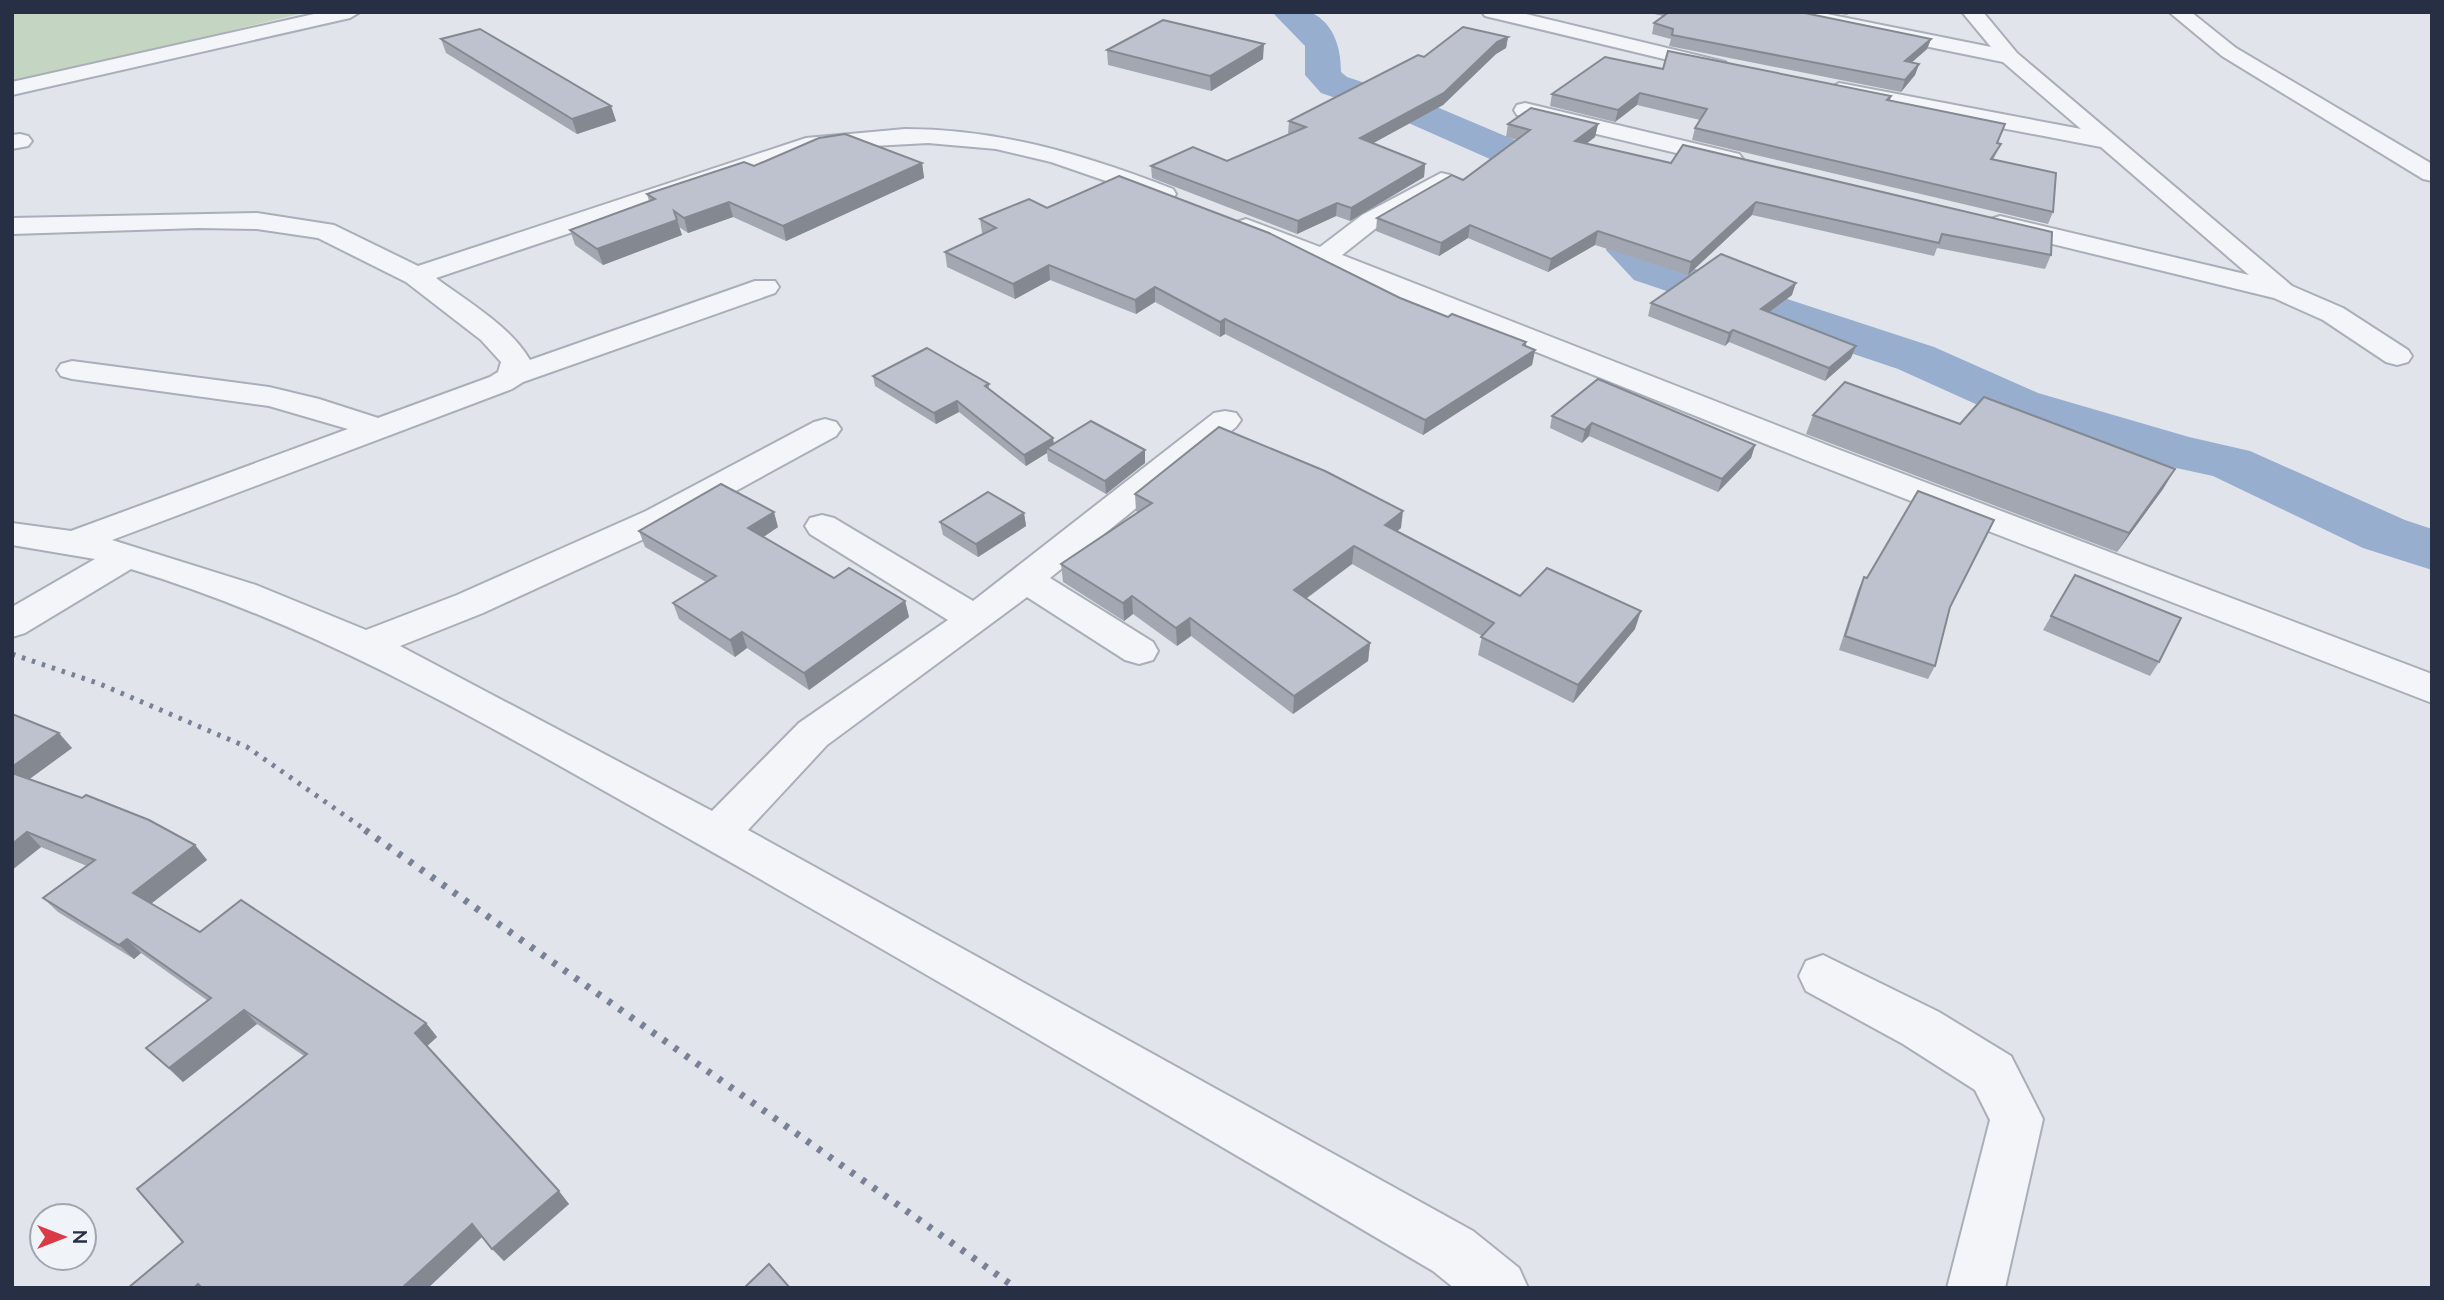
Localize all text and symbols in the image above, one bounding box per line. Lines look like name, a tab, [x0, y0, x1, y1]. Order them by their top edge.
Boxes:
north arrow	[28, 1202, 98, 1272]
text: N	[68, 1230, 92, 1244]

